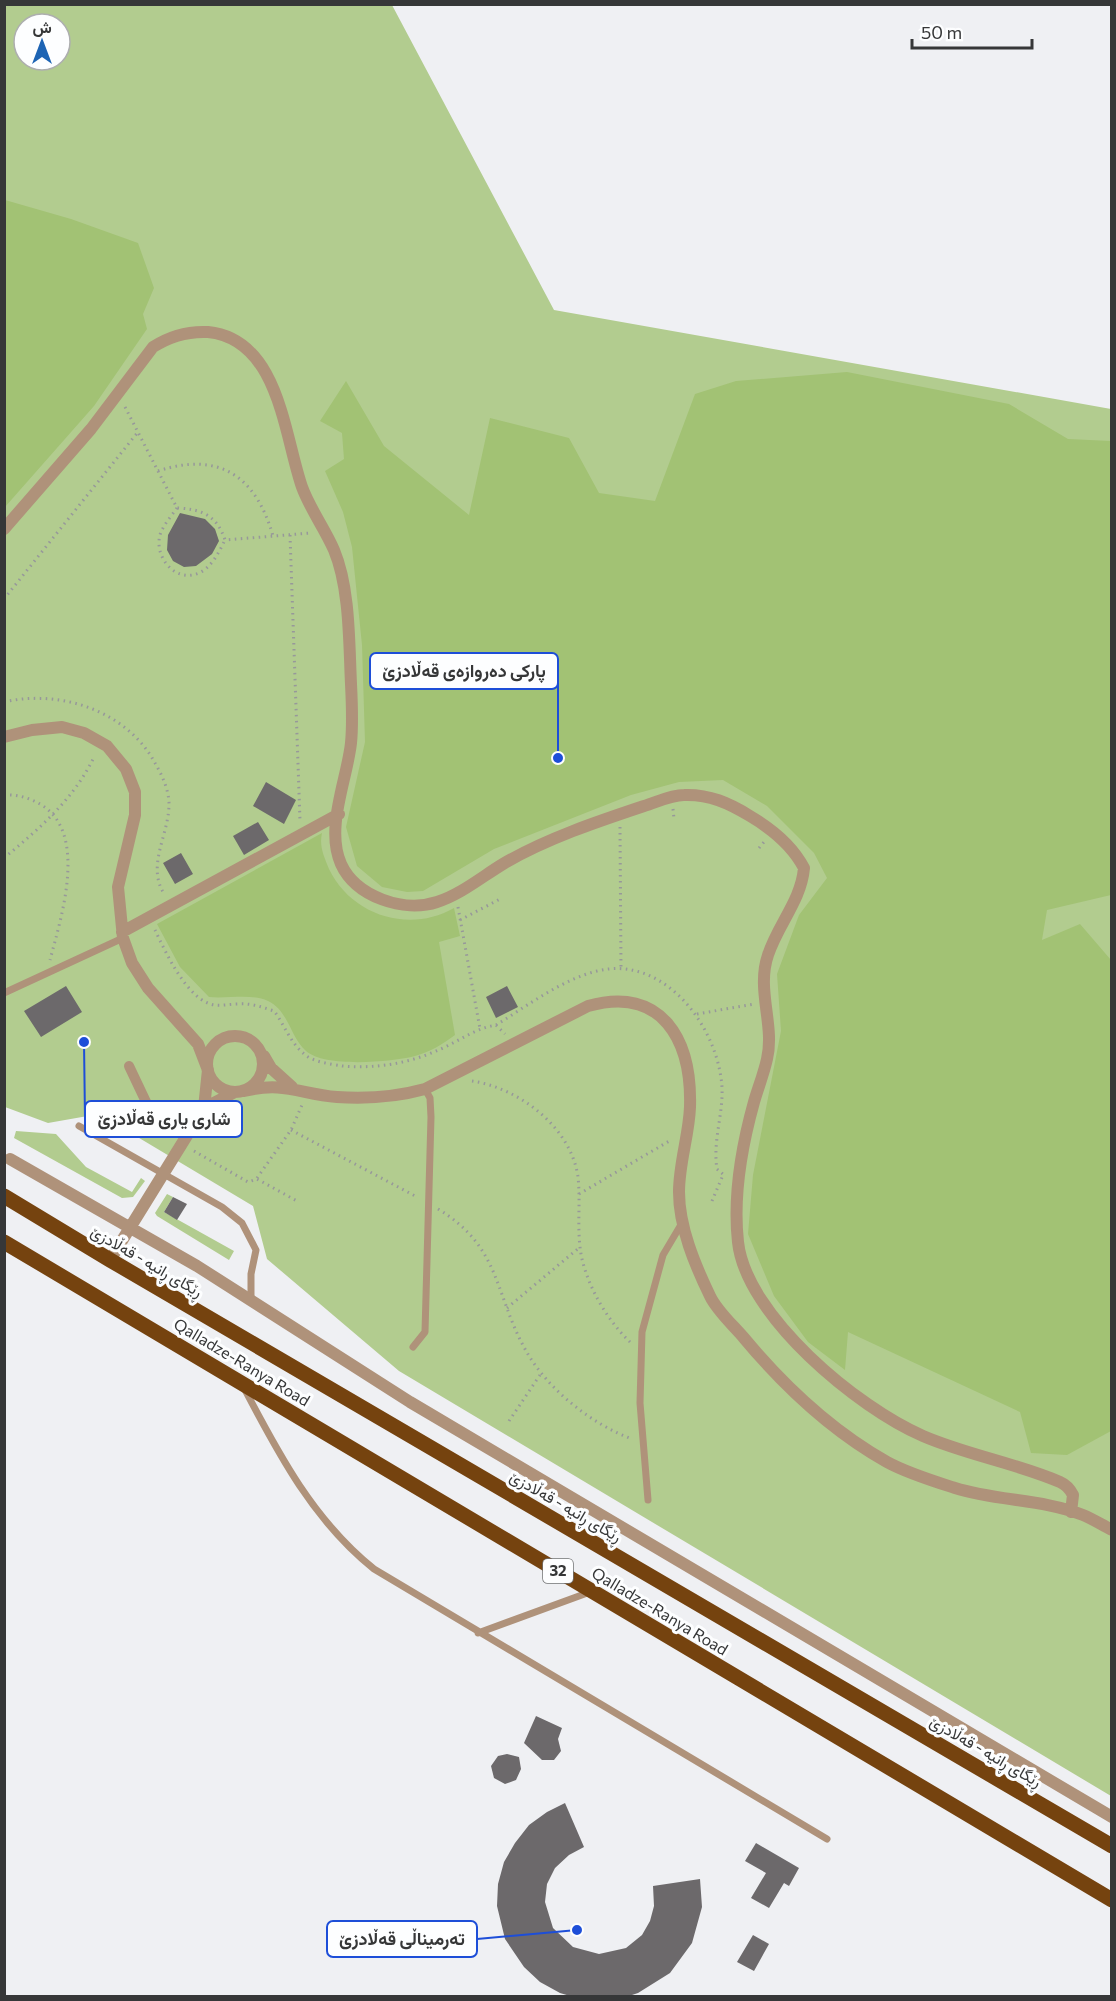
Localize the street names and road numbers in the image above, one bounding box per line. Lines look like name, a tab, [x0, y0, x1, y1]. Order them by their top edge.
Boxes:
street label: ڕێگای ڕانیە - قەڵادزێ	[86, 1221, 207, 1304]
street label: Qalladze-Ranya Road	[171, 1313, 314, 1410]
street label: ڕێگای ڕانیە - قەڵادزێ	[505, 1466, 626, 1549]
road number: 32	[543, 1559, 573, 1583]
street label: Qalladze-Ranya Road	[589, 1562, 732, 1659]
street label: ڕێگای ڕانیە - قەڵادزێ	[925, 1711, 1046, 1794]

